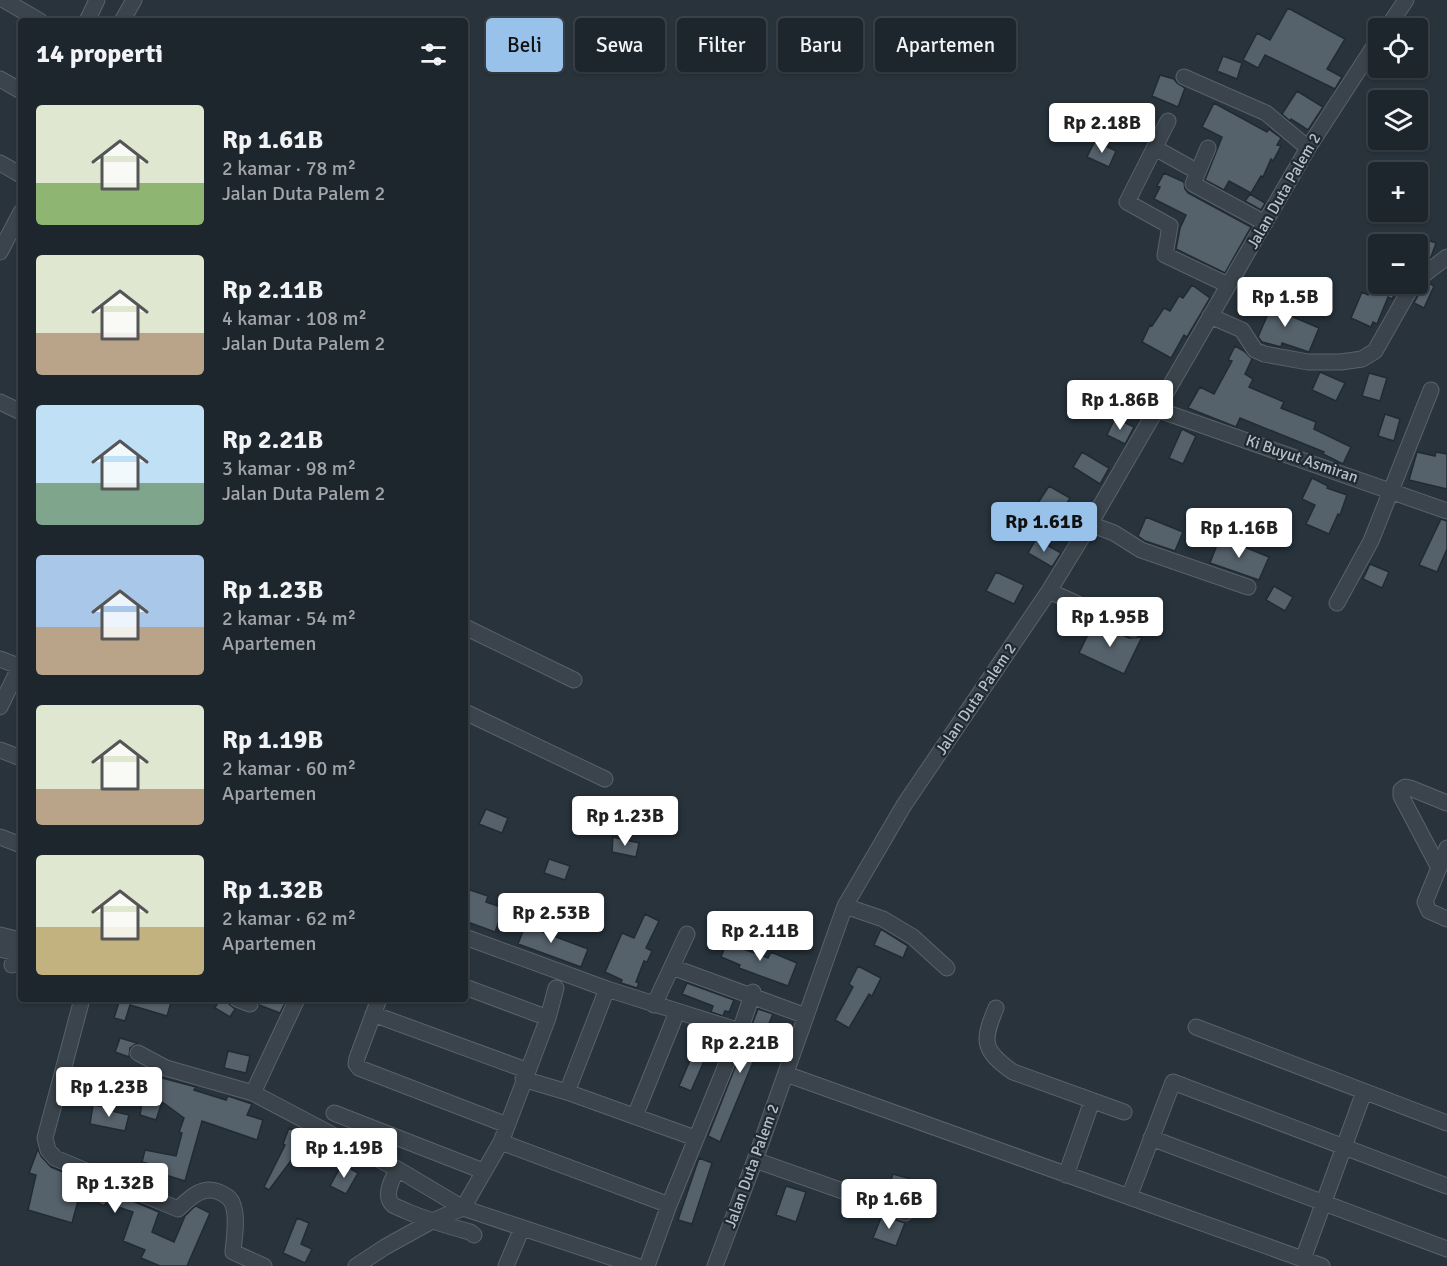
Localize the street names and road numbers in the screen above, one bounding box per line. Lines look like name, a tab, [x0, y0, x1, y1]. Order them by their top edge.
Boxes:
street label: Jalan Duta Palem 2	[1243, 129, 1325, 253]
street label: Ki Buyut Asmiran	[1243, 430, 1361, 488]
street label: Jalan Duta Palem 2	[931, 639, 1021, 759]
street label: Jalan Duta Palem 2	[720, 1101, 784, 1231]

